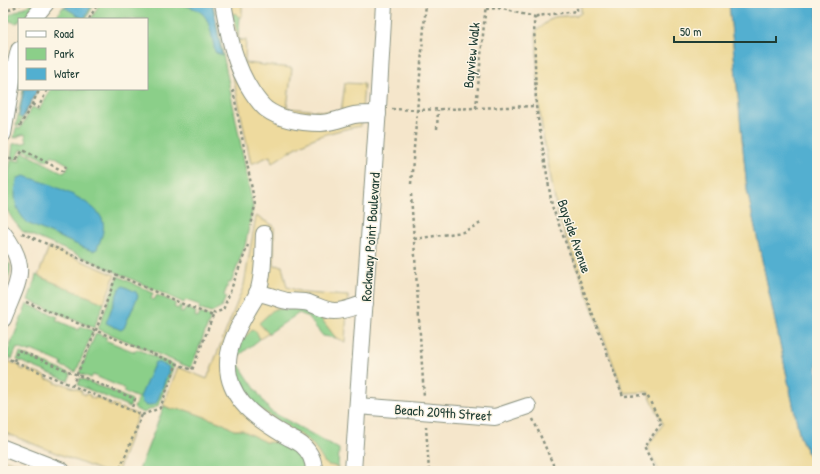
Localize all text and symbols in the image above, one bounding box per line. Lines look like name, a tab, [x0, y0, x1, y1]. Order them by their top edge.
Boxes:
legend	[18, 18, 148, 90]
scale bar	[674, 18, 776, 44]
street label: Bayview Walk	[458, 21, 485, 89]
text: 50 m	[680, 23, 701, 40]
text: Road	[54, 25, 74, 42]
text: Park	[54, 45, 74, 62]
text: Water	[54, 65, 80, 82]
street label: Rockaway Point Boulevard	[356, 171, 385, 302]
street label: Bayside Avenue	[553, 197, 597, 276]
street label: Beach 209th Street	[394, 399, 492, 425]

